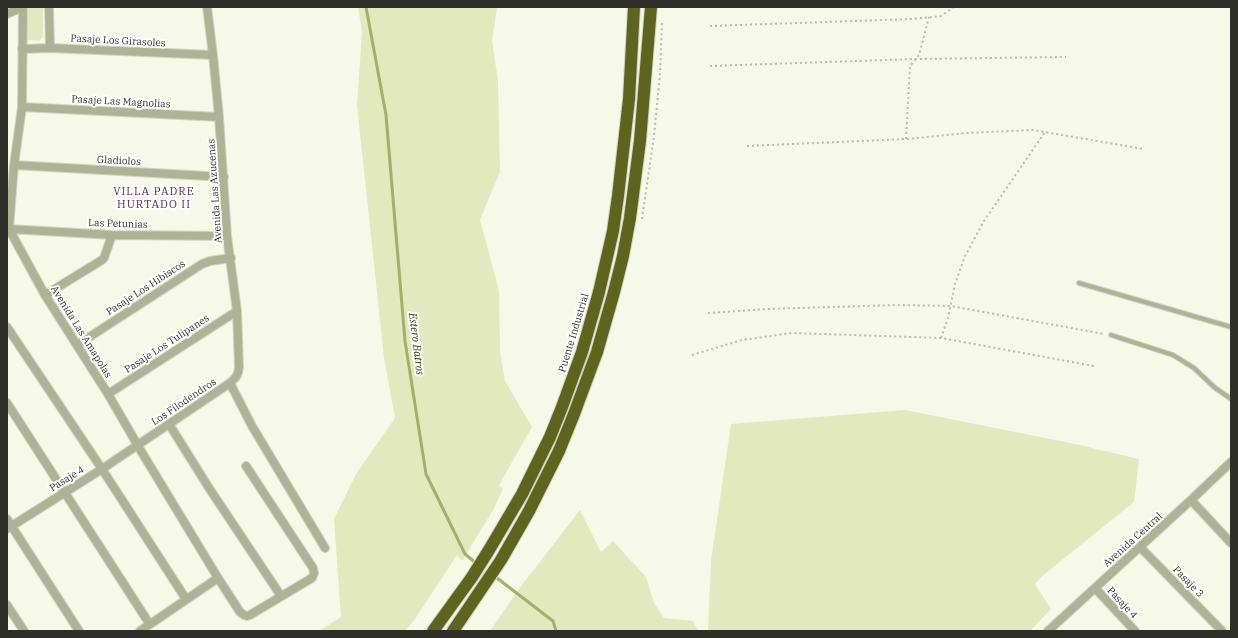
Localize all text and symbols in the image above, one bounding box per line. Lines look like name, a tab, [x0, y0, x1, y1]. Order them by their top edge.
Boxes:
street label: Pasaje Los Girasoles	[70, 33, 166, 49]
street label: Pasaje Las Magnolias	[71, 93, 171, 111]
street label: Avenida Las Azucenas	[205, 138, 225, 244]
street label: Gladiolos	[97, 154, 141, 168]
district label: VILLA PADRE HURTADO II	[113, 185, 195, 211]
street label: Las Petunias	[88, 217, 148, 231]
street label: Pasaje Los Hibiscos	[104, 258, 188, 318]
street label: Avenida Las Amapolas	[48, 284, 114, 380]
street label: Puente Industrial	[556, 292, 592, 374]
street label: Pasaje Los Tulipanes	[122, 312, 212, 376]
water label: Estero Batros	[406, 312, 426, 376]
street label: Los Filodendros	[149, 376, 219, 428]
street label: Pasaje 4	[47, 464, 87, 494]
street label: Avenida Central	[1101, 510, 1165, 570]
street label: Pasaje 3	[1170, 564, 1206, 600]
street label: Pasaje 4	[1104, 585, 1140, 621]

